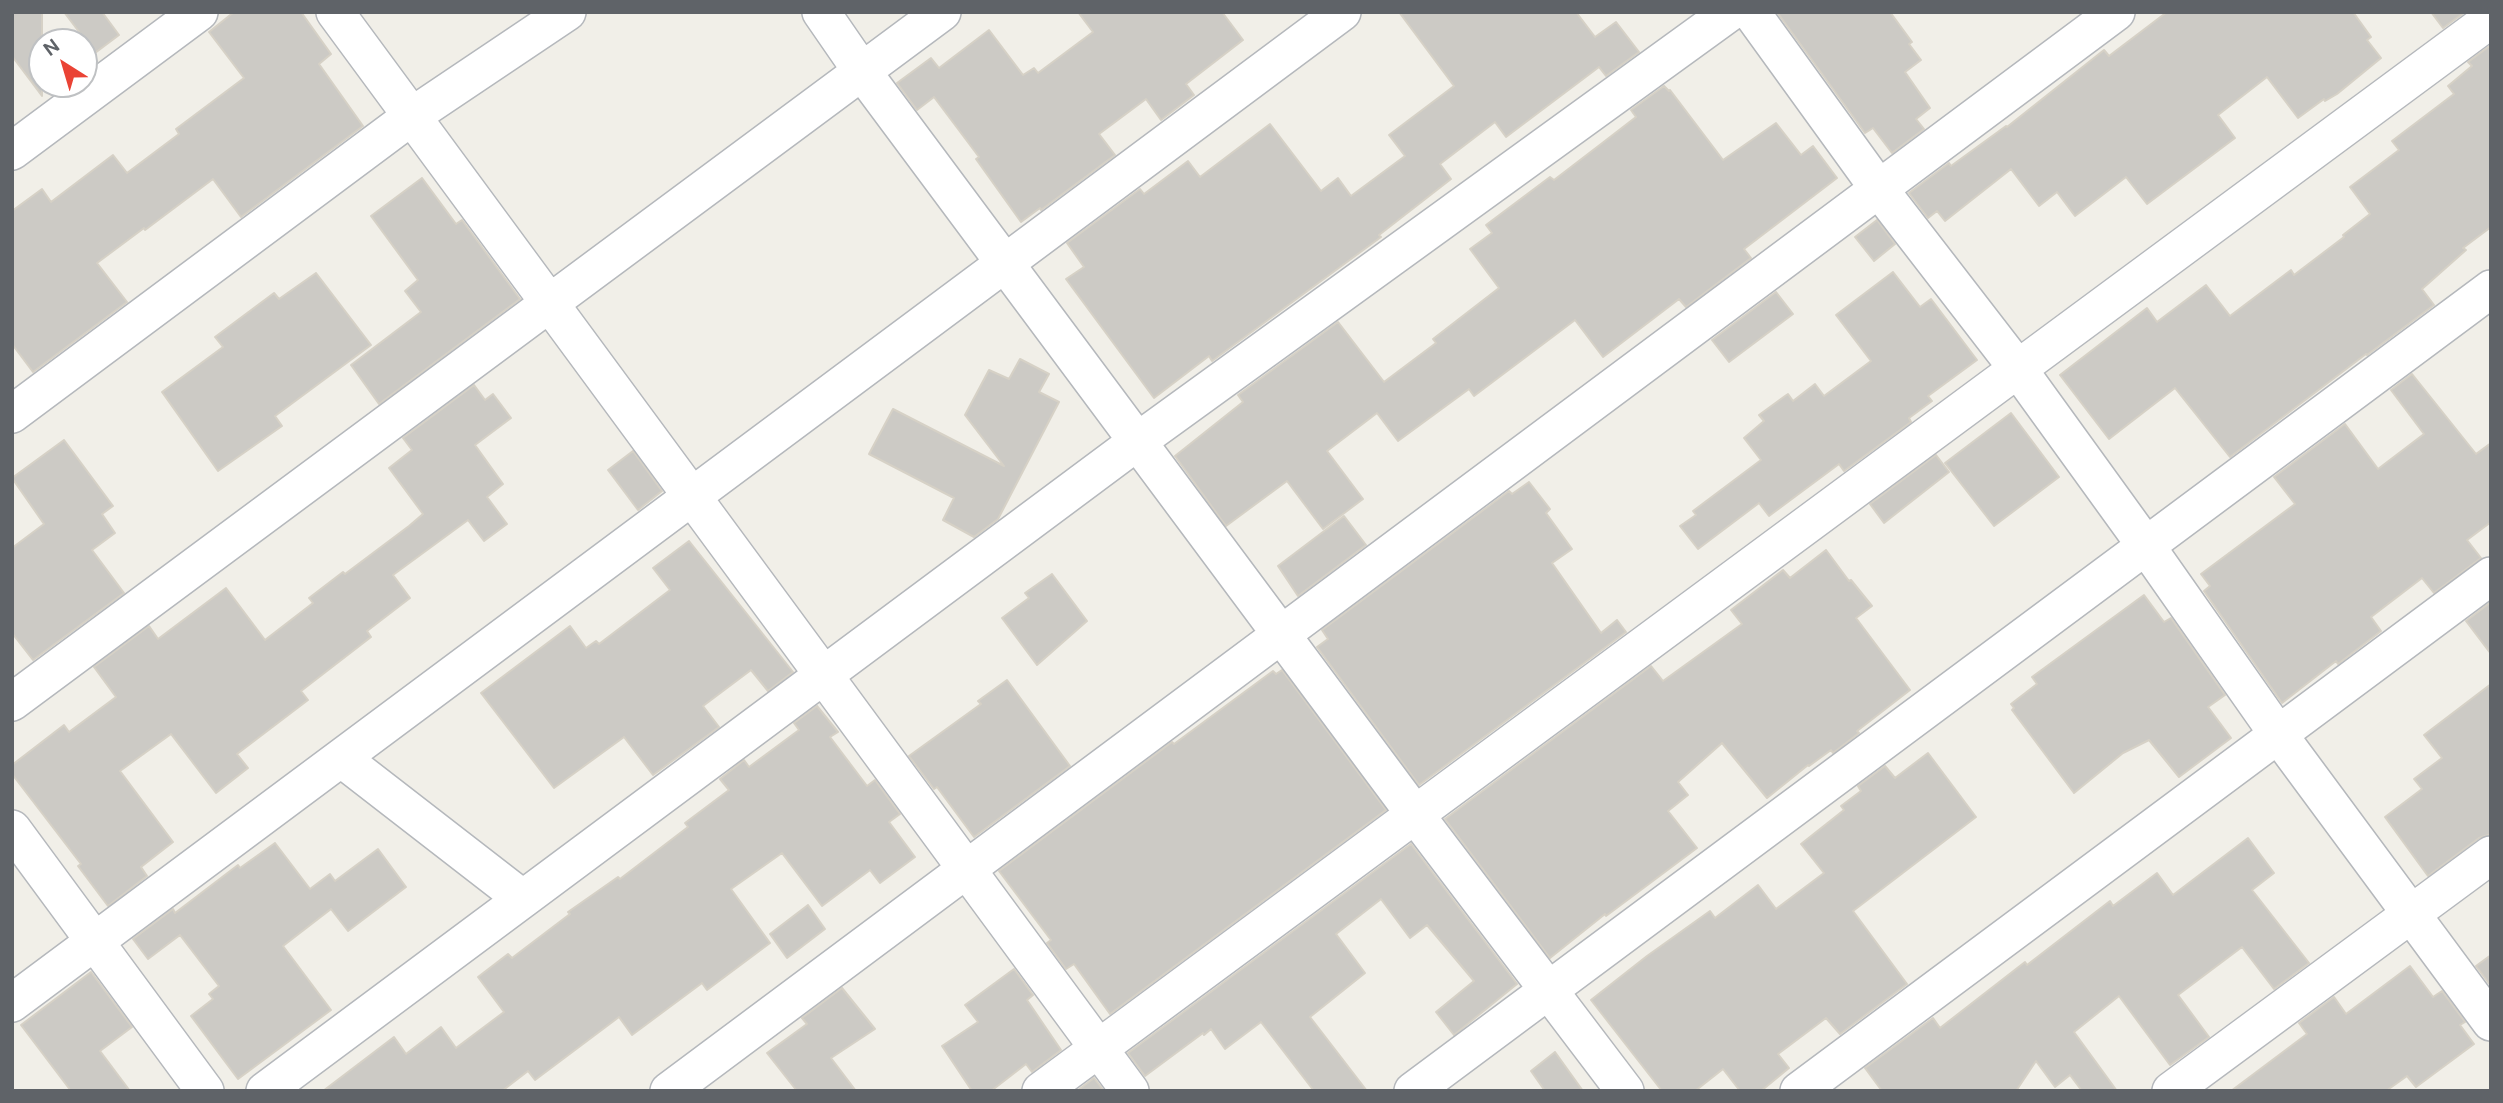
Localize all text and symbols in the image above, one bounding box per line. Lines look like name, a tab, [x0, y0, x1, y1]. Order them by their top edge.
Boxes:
north arrow	[28, 28, 98, 98]
text: N	[38, 33, 64, 62]

